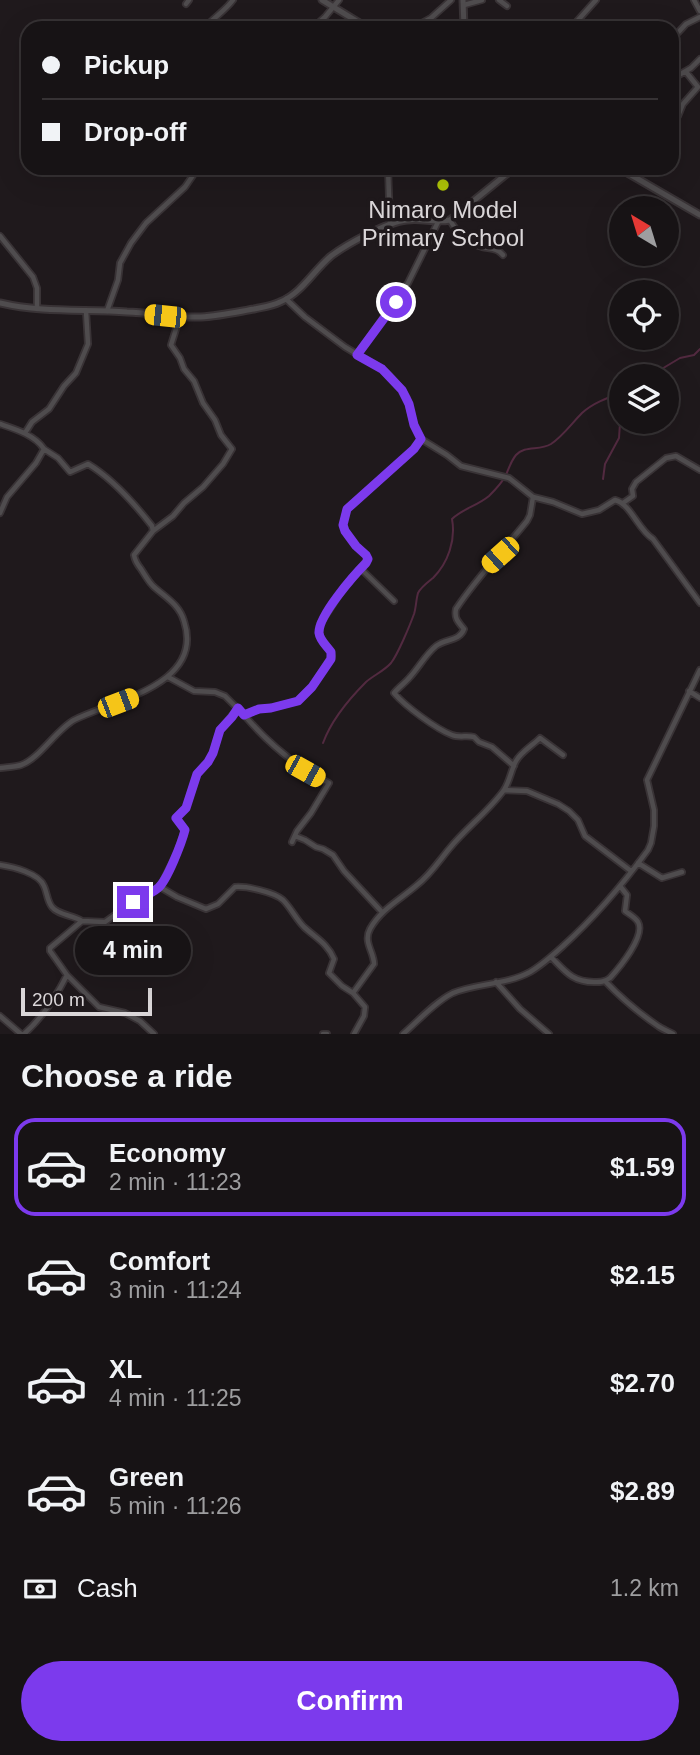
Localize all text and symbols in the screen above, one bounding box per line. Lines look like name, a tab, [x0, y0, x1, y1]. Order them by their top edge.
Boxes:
text: Pickup	[84, 50, 169, 80]
text: Drop-off	[84, 117, 187, 147]
marker: Nimaro Model Primary School	[435, 177, 451, 193]
place label: Nimaro Model Primary School	[362, 196, 524, 251]
north arrow	[609, 196, 679, 266]
map controls	[609, 196, 679, 434]
button: locate	[609, 280, 679, 350]
route start	[380, 286, 412, 318]
car	[144, 303, 187, 329]
button: layers	[609, 364, 679, 434]
car	[478, 533, 523, 577]
car	[95, 686, 142, 720]
car	[282, 752, 329, 790]
route end	[117, 886, 149, 918]
callout: 4 min	[75, 926, 191, 976]
text: 4 min	[103, 937, 163, 963]
scale bar	[21, 985, 152, 1017]
text: 200 m	[32, 989, 85, 1010]
text: Choose a ride	[21, 1058, 233, 1094]
icon: car	[25, 1136, 88, 1199]
text: Economy	[109, 1138, 226, 1168]
text: $1.59	[610, 1152, 675, 1182]
text: 2 min · 11:23	[109, 1169, 242, 1195]
icon: car	[25, 1244, 88, 1307]
text: Comfort	[109, 1246, 210, 1276]
text: $2.15	[610, 1260, 675, 1290]
text: 3 min · 11:24	[109, 1277, 242, 1303]
icon: car	[25, 1352, 88, 1415]
text: XL	[109, 1354, 142, 1384]
text: $2.70	[610, 1368, 675, 1398]
text: 4 min · 11:25	[109, 1385, 242, 1411]
icon: car	[25, 1460, 88, 1523]
text: Green	[109, 1462, 184, 1492]
text: $2.89	[610, 1476, 675, 1506]
text: 5 min · 11:26	[109, 1493, 242, 1519]
icon: cash	[21, 1570, 59, 1608]
text: Cash	[77, 1573, 138, 1603]
text: 1.2 km	[610, 1575, 679, 1601]
button: Confirm	[21, 1661, 679, 1741]

